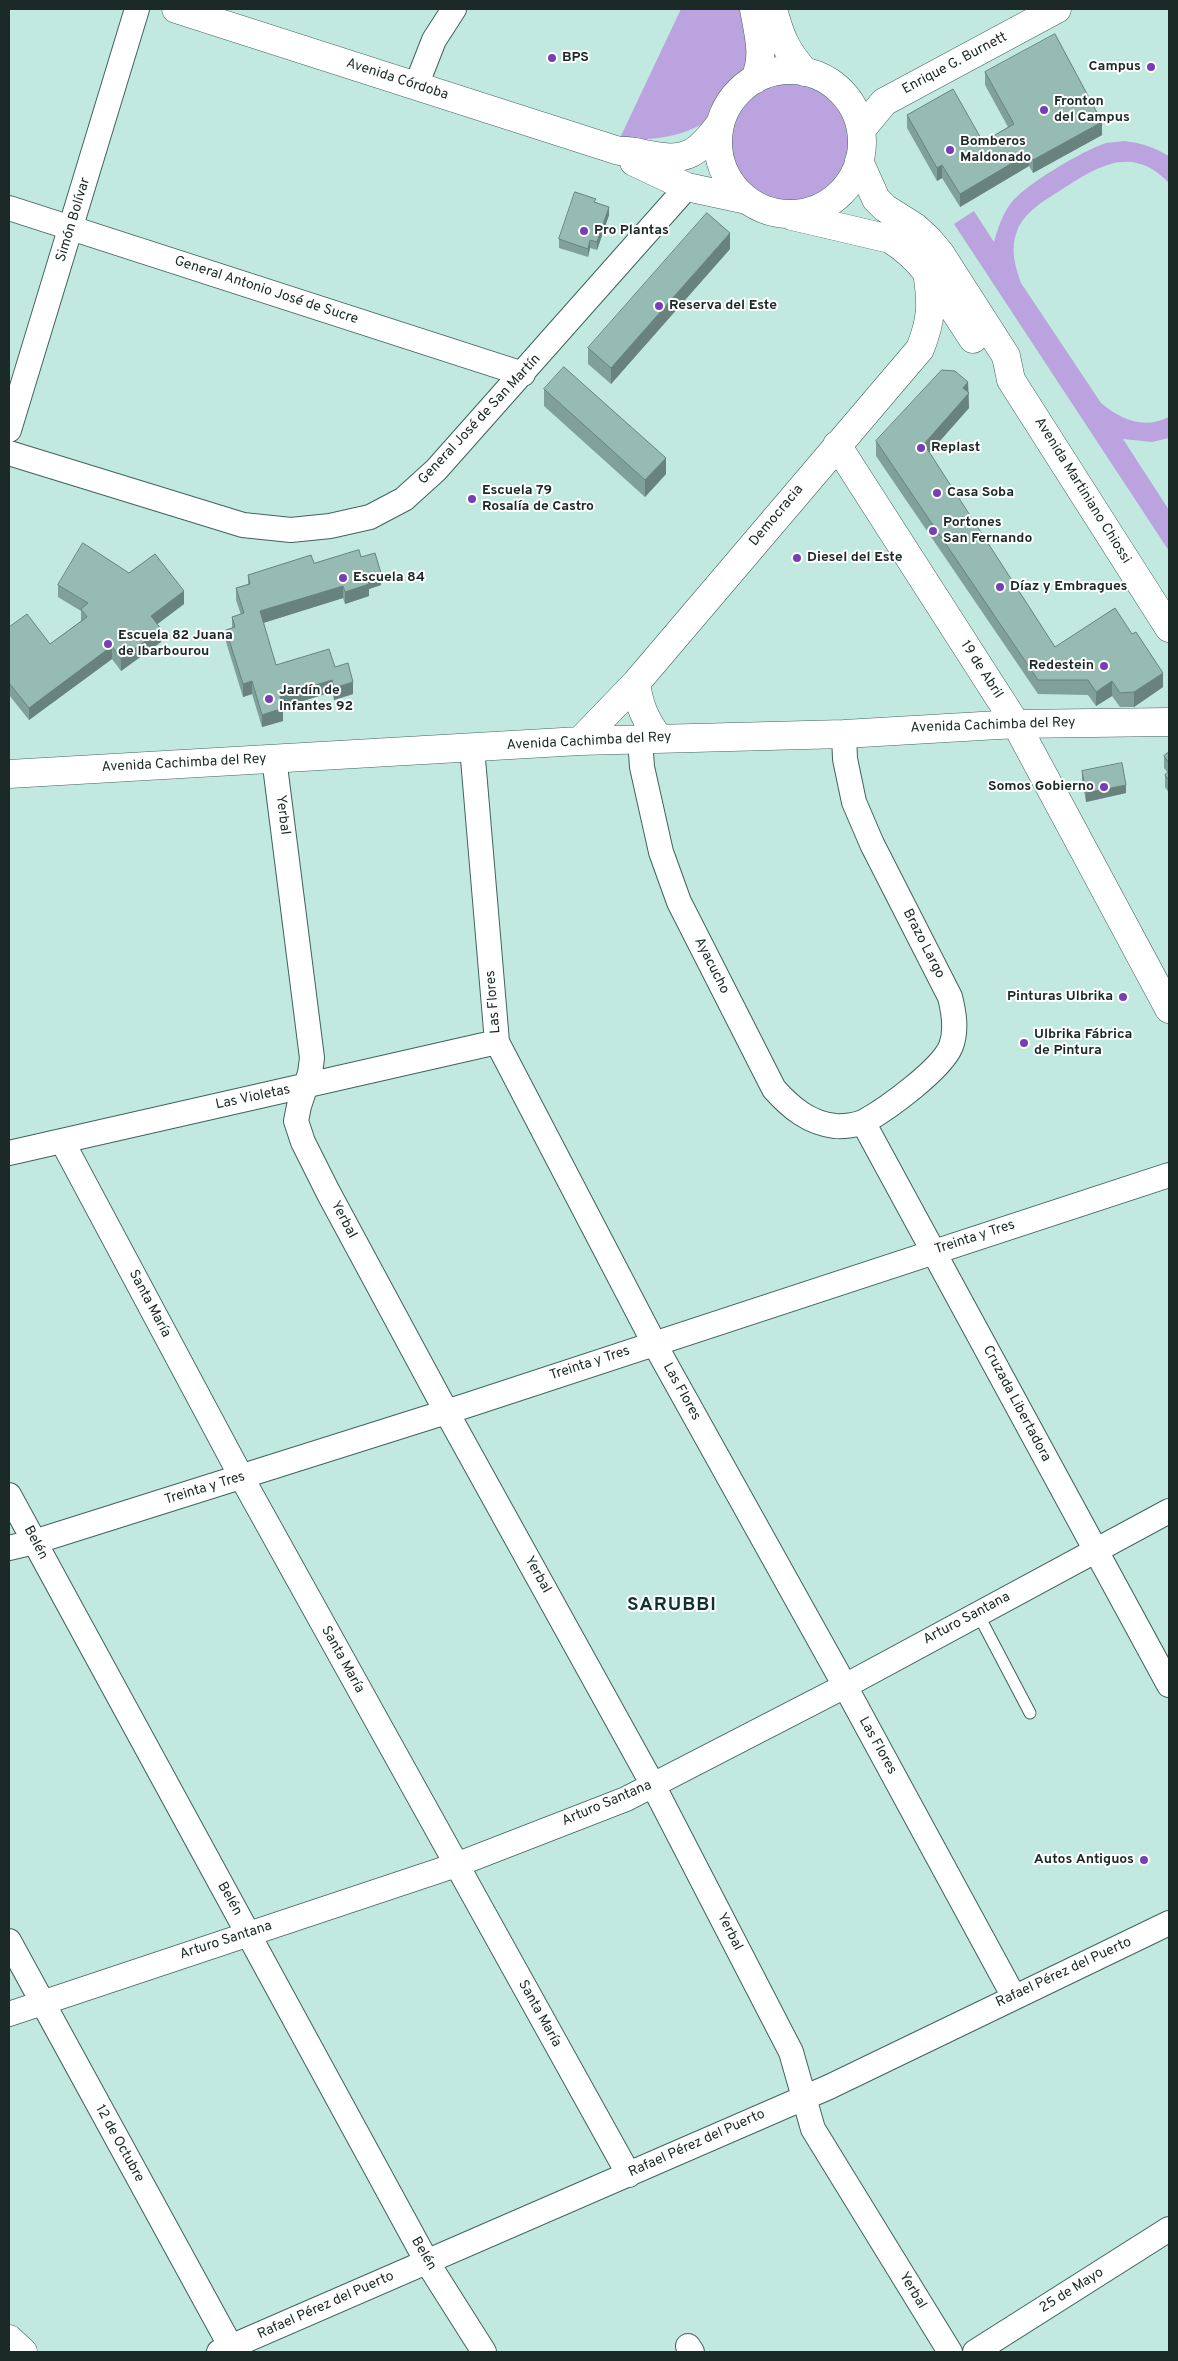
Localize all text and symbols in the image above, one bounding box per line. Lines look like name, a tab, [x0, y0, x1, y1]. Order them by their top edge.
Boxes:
street label: Enrique G. Burnett	[900, 29, 1010, 99]
place label: BPS	[562, 50, 589, 66]
marker: BPS	[546, 52, 558, 64]
street label: Avenida Córdoba	[344, 56, 450, 104]
place label: Campus	[1089, 59, 1141, 75]
marker: Campus	[1145, 61, 1157, 73]
place label: Fronton del Campus	[1054, 94, 1130, 126]
marker: Fronton del Campus	[1038, 104, 1050, 116]
place label: Bomberos Maldonado	[960, 134, 1031, 166]
marker: Bomberos Maldonado	[944, 144, 956, 156]
street label: Simón Bolívar	[53, 176, 95, 264]
place label: Pro Plantas	[594, 223, 669, 239]
marker: Pro Plantas	[578, 225, 590, 237]
street label: General Antonio José de Sucre	[172, 253, 360, 329]
place label: Reserva del Este	[669, 298, 777, 314]
marker: Reserva del Este	[653, 300, 665, 312]
street label: General José de San Martín	[415, 351, 545, 489]
street label: Avenida Martiniano Chiossi	[1030, 415, 1134, 567]
place label: Replast	[931, 440, 980, 456]
marker: Replast	[915, 442, 927, 454]
street label: Democracia	[747, 482, 807, 550]
place label: Escuela 79 Rosalía de Castro	[482, 483, 594, 516]
place label: Casa Soba	[947, 485, 1014, 501]
marker: Casa Soba	[931, 487, 943, 499]
marker: Escuela 79 Rosalía de Castro	[466, 493, 478, 505]
place label: Portones San Fernando	[943, 515, 1032, 548]
marker: Portones San Fernando	[927, 525, 939, 537]
place label: Diesel del Este	[807, 550, 903, 566]
marker: Diesel del Este	[791, 552, 803, 564]
place label: Escuela 84	[353, 570, 425, 586]
marker: Escuela 84	[337, 572, 349, 584]
place label: Díaz y Embragues	[1010, 579, 1127, 595]
marker: Díaz y Embragues	[994, 581, 1006, 593]
place label: Escuela 82 Juana de Ibarbourou	[118, 628, 233, 660]
marker: Escuela 82 Juana de Ibarbourou	[102, 638, 114, 650]
street label: 19 de Abril	[956, 638, 1006, 702]
place label: Redestein	[1029, 658, 1094, 674]
marker: Redestein	[1098, 660, 1110, 672]
place label: Jardín de Infantes 92	[279, 683, 353, 716]
marker: Jardín de Infantes 92	[263, 693, 275, 705]
street label: Avenida Cachimba del Rey	[910, 715, 1076, 737]
street label: Avenida Cachimba del Rey	[506, 729, 672, 755]
street label: Avenida Cachimba del Rey	[101, 751, 267, 777]
place label: Somos Gobierno	[988, 779, 1094, 795]
marker: Somos Gobierno	[1098, 781, 1110, 793]
street label: Yerbal	[271, 794, 293, 836]
street label: Brazo Largo	[898, 906, 948, 982]
street label: Ayacucho	[690, 935, 732, 997]
street label: Las Flores	[483, 970, 505, 1034]
place label: Pinturas Ulbrika	[1007, 989, 1113, 1005]
marker: Pinturas Ulbrika	[1117, 991, 1129, 1003]
place label: Ulbrika Fábrica de Pintura	[1034, 1027, 1132, 1060]
marker: Ulbrika Fábrica de Pintura	[1018, 1037, 1030, 1049]
street label: Las Violetas	[214, 1082, 292, 1114]
street label: Yerbal	[326, 1198, 360, 1242]
street label: Treinta y Tres	[933, 1217, 1017, 1259]
street label: Santa María	[124, 1267, 174, 1341]
street label: Treinta y Tres	[548, 1343, 632, 1385]
street label: Cruzada Libertadora	[978, 1343, 1054, 1465]
street label: Las Flores	[658, 1360, 704, 1424]
street label: Treinta y Tres	[163, 1469, 247, 1509]
street label: Belén	[19, 1523, 51, 1563]
street label: Yerbal	[520, 1554, 554, 1596]
street label: Arturo Santana	[921, 1589, 1013, 1649]
district label: SARUBBI	[626, 1595, 718, 1617]
street label: Santa María	[317, 1623, 367, 1697]
street label: Las Flores	[854, 1714, 900, 1778]
street label: Arturo Santana	[560, 1778, 654, 1830]
place label: Autos Antiguos	[1034, 1852, 1134, 1868]
marker: Autos Antiguos	[1138, 1854, 1150, 1866]
street label: Belén	[213, 1879, 245, 1919]
street label: Yerbal	[712, 1910, 746, 1954]
street label: Arturo Santana	[178, 1918, 274, 1964]
street label: Rafael Pérez del Puerto	[994, 1934, 1134, 2012]
street label: Santa María	[514, 1977, 564, 2051]
street label: 12 de Octubre	[91, 2102, 147, 2186]
street label: Rafael Pérez del Puerto	[626, 2106, 768, 2182]
street label: Belén	[407, 2234, 439, 2274]
street label: 25 de Mayo	[1037, 2265, 1107, 2317]
street label: Rafael Pérez del Puerto	[255, 2268, 397, 2344]
street label: Yerbal	[895, 2270, 929, 2312]

